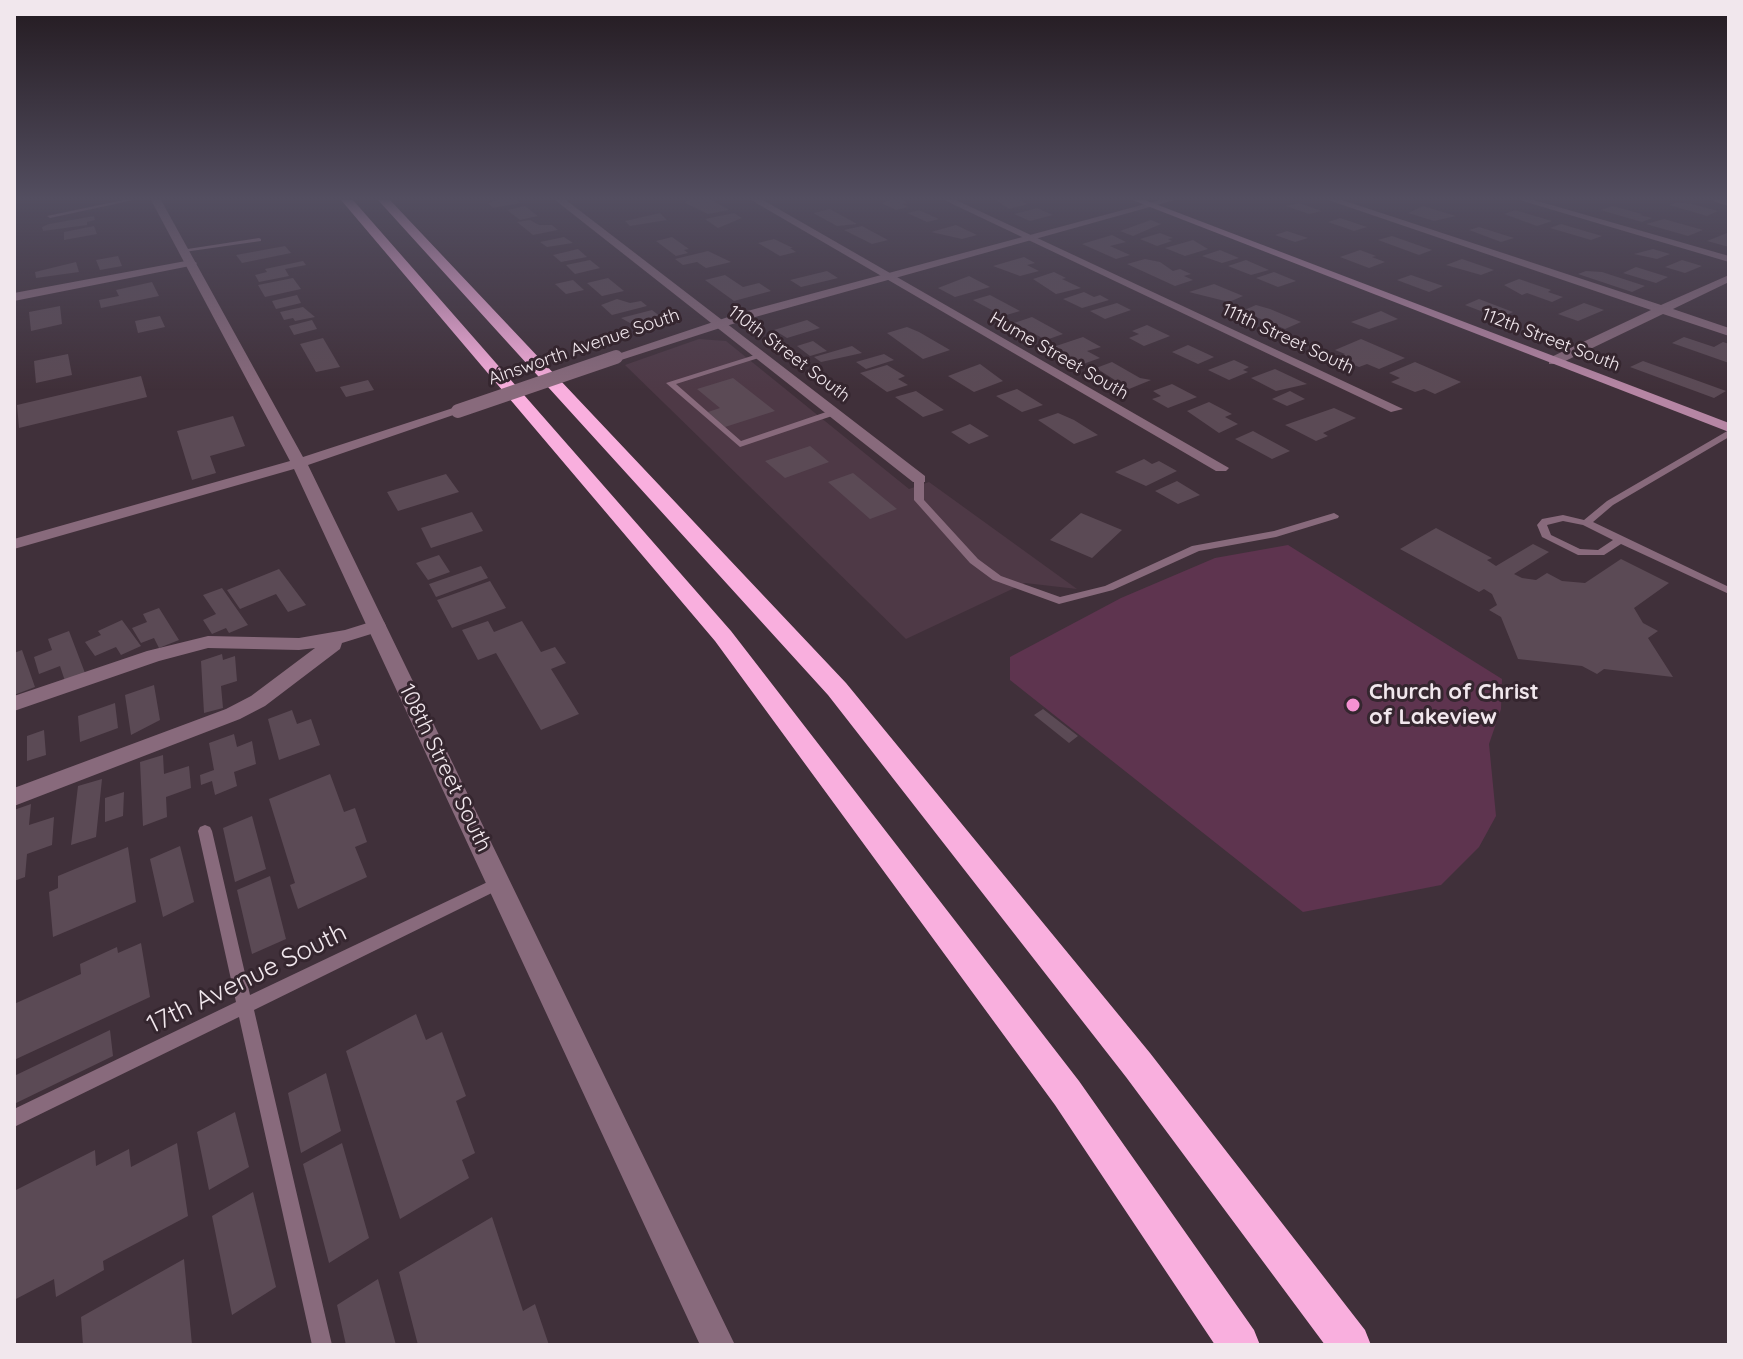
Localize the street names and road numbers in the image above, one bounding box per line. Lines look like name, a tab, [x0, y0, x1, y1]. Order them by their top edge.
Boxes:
street label: 111th Street South	[1219, 299, 1357, 379]
street label: 110th Street South	[724, 301, 854, 407]
street label: Ainsworth Avenue South	[485, 304, 683, 390]
street label: 112th Street South	[1479, 304, 1623, 376]
street label: Hume Street South	[986, 308, 1132, 404]
street label: 108th Street South	[393, 680, 497, 856]
street label: 17th Avenue South	[142, 917, 352, 1041]

